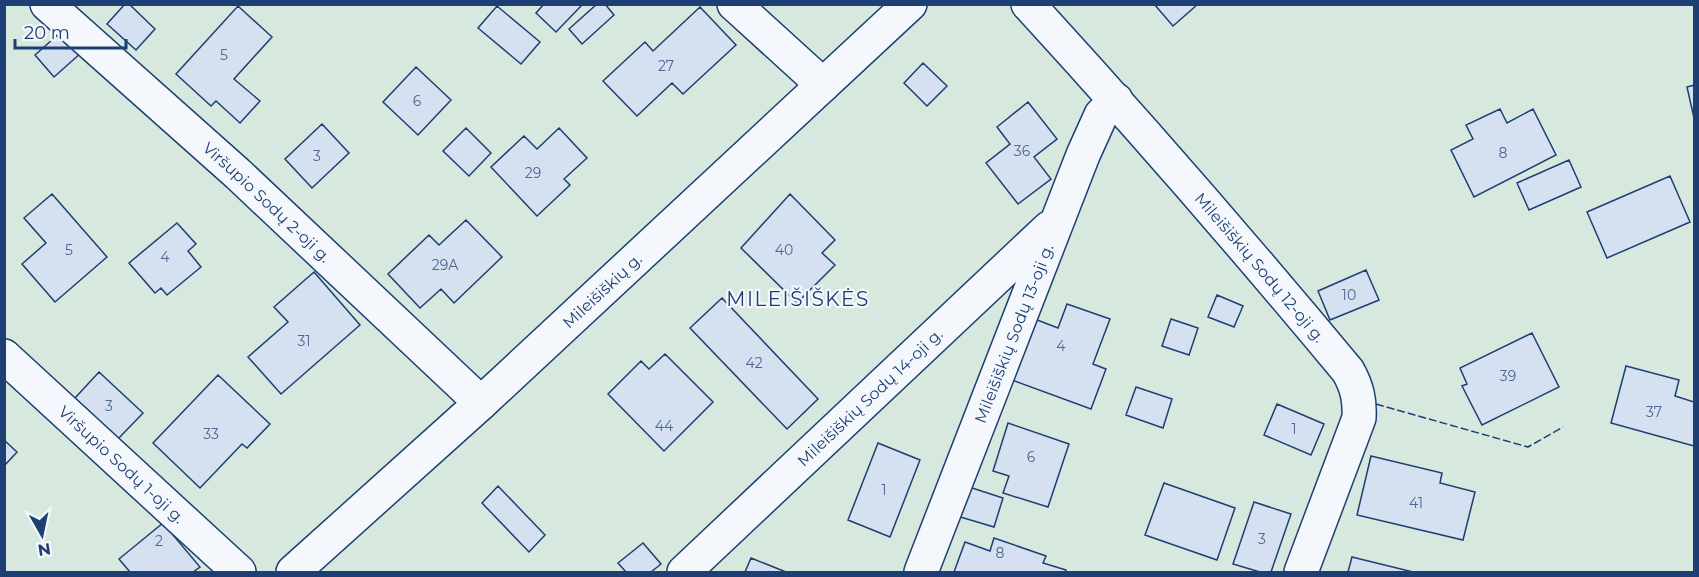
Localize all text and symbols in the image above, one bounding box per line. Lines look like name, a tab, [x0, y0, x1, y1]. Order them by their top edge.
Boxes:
scale bar	[15, 12, 126, 50]
text: 20 m	[24, 22, 70, 44]
house number: 5	[220, 46, 228, 64]
house number: 27	[658, 57, 674, 75]
house number: 6	[413, 92, 422, 110]
street label: Viršupio Sodų 2-oji g.	[199, 138, 335, 266]
house number: 36	[1014, 142, 1031, 160]
house number: 8	[1499, 144, 1508, 162]
house number: 3	[313, 147, 321, 165]
house number: 29	[525, 164, 541, 182]
street label: Mileišiškių Sodų 12-oji g.	[1191, 189, 1329, 346]
house number: 5	[65, 241, 73, 259]
house number: 40	[775, 241, 793, 259]
street label: Mileišiškių Sodų 13-oji g.	[970, 241, 1057, 426]
house number: 4	[160, 248, 170, 266]
street label: Mileišiškių g.	[559, 249, 645, 332]
house number: 29A	[432, 256, 459, 274]
house number: 10	[1342, 286, 1356, 304]
district label: MILEIŠIŠKĖS	[726, 287, 870, 311]
street label: Mileišiškių Sodų 14-oji g.	[793, 324, 946, 470]
house number: 31	[298, 332, 310, 350]
house number: 4	[1056, 337, 1066, 355]
house number: 42	[745, 354, 763, 372]
house number: 39	[1500, 367, 1516, 385]
house number: 3	[105, 397, 113, 415]
street label: Viršupio Sodų 1-oji g.	[55, 402, 189, 527]
house number: 37	[1646, 403, 1662, 421]
house number: 44	[655, 417, 674, 435]
house number: 1	[1291, 420, 1297, 438]
house number: 33	[203, 425, 219, 443]
house number: 6	[1027, 448, 1036, 466]
house number: 1	[881, 481, 887, 499]
house number: 41	[1409, 494, 1423, 512]
north arrow	[12, 505, 72, 565]
house number: 3	[1258, 530, 1266, 548]
house number: 2	[155, 532, 163, 550]
text: N	[36, 539, 52, 560]
house number: 8	[996, 544, 1005, 562]

